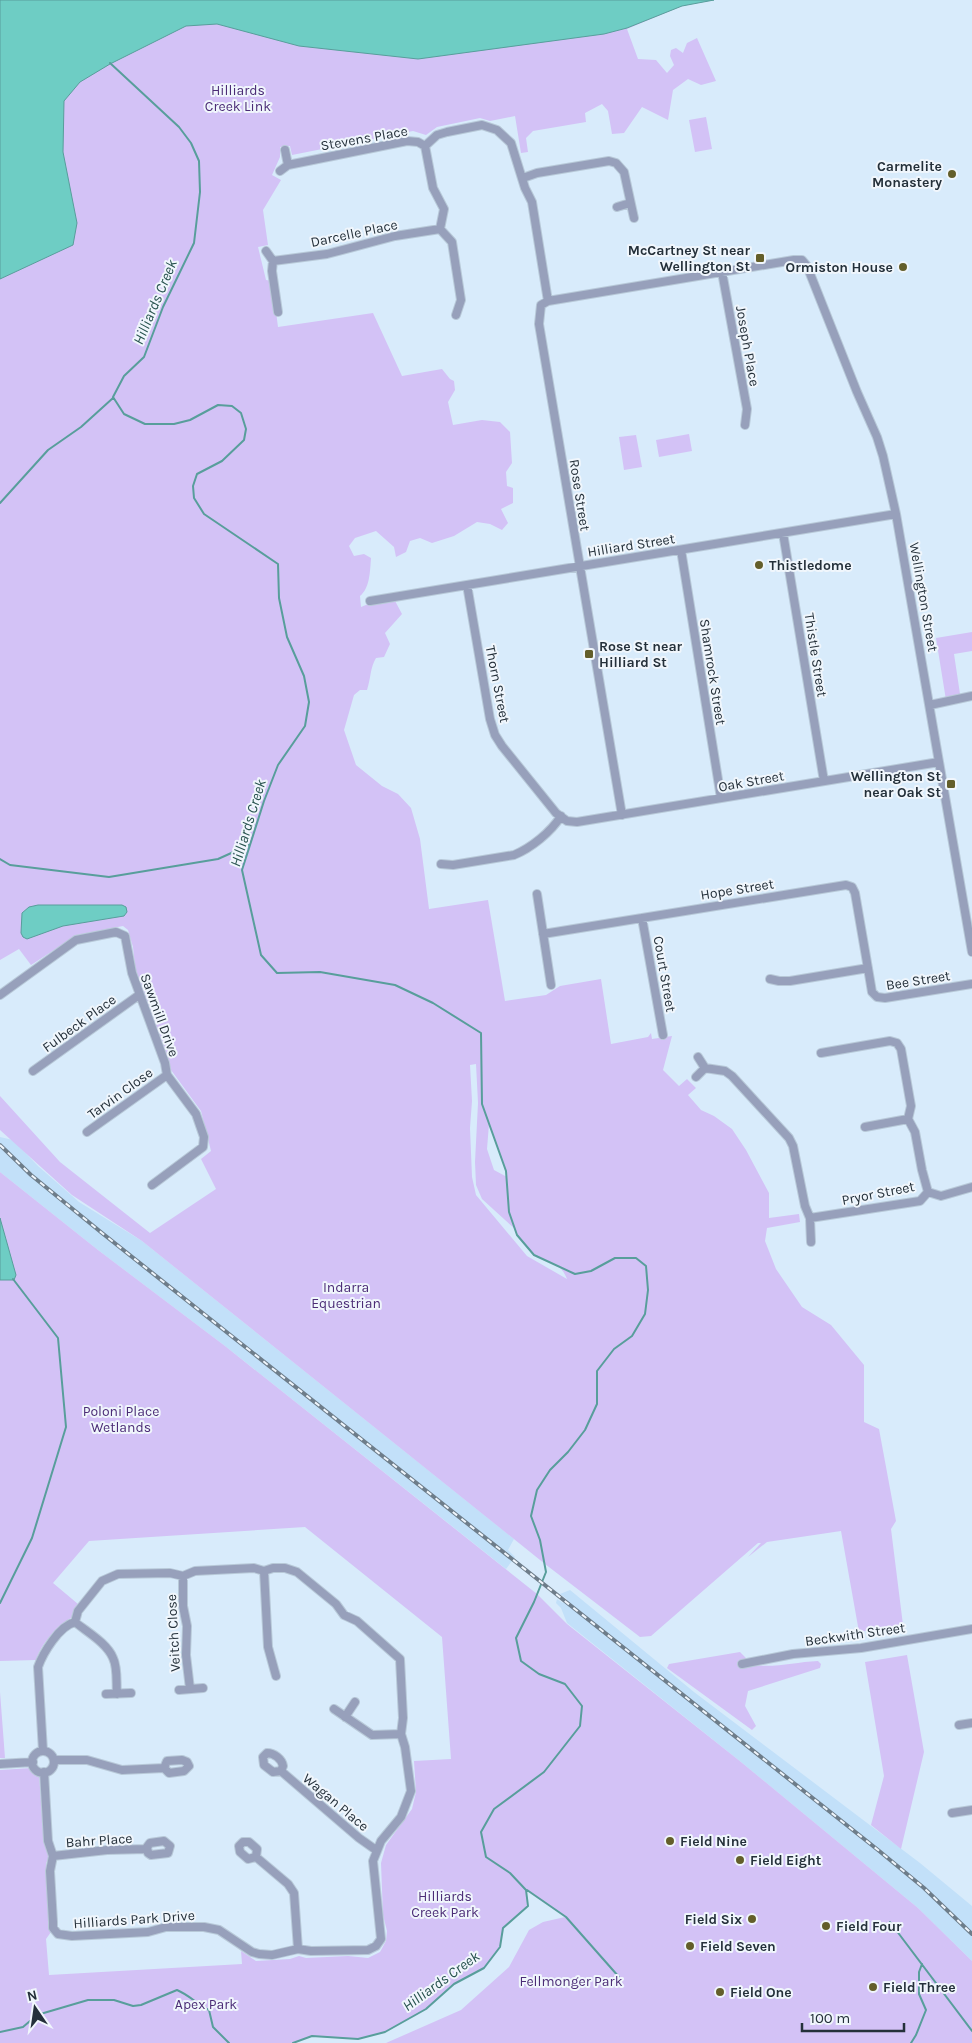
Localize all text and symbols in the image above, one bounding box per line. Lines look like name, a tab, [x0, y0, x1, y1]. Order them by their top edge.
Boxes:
park label: Hilliards Creek Link	[205, 82, 271, 115]
street label: Stevens Place	[319, 122, 409, 155]
place label: Carmelite Monastery	[872, 158, 942, 191]
marker: Carmelite Monastery	[946, 168, 958, 180]
street label: Darcelle Place	[309, 216, 399, 251]
place label: McCartney St near Wellington St	[628, 242, 750, 275]
marker: McCartney St near Wellington St	[754, 252, 766, 264]
water label: Hilliards Creek	[129, 256, 181, 347]
place label: Ormiston House	[786, 259, 893, 276]
marker: Ormiston House	[897, 261, 909, 273]
street label: Joseph Place	[732, 304, 763, 388]
street label: Rose Street	[565, 458, 594, 532]
street label: Hilliard Street	[586, 530, 676, 561]
street label: Wellington Street	[906, 541, 941, 653]
place label: Thistledome	[769, 557, 852, 574]
marker: Thistledome	[753, 559, 765, 571]
street label: Thistle Street	[800, 612, 831, 698]
street label: Shamrock Street	[696, 618, 729, 726]
place label: Rose St near Hilliard St	[599, 638, 683, 671]
street label: Thorn Street	[482, 644, 513, 724]
marker: Rose St near Hilliard St	[583, 648, 595, 660]
street label: Oak Street	[717, 767, 785, 796]
place label: Wellington St near Oak St	[851, 768, 941, 801]
water label: Hilliards Creek	[226, 777, 270, 869]
marker: Wellington St near Oak St	[945, 778, 957, 790]
street label: Hope Street	[699, 875, 775, 904]
street label: Court Street	[649, 935, 680, 1013]
street label: Bee Street	[885, 967, 951, 994]
street label: Sawmill Drive	[137, 971, 182, 1059]
street label: Fulbeck Place	[39, 991, 120, 1056]
street label: Tarvin Close	[84, 1064, 156, 1123]
street label: Pryor Street	[840, 1178, 916, 1209]
park label: Indarra Equestrian	[311, 1279, 381, 1312]
park label: Poloni Place Wetlands	[83, 1403, 159, 1436]
street label: Veitch Close	[163, 1594, 184, 1672]
street label: Beckwith Street	[804, 1619, 906, 1650]
street label: Wagan Place	[299, 1770, 372, 1835]
street label: Bahr Place	[65, 1830, 133, 1851]
place label: Field Nine	[680, 1833, 747, 1850]
marker: Field Nine	[664, 1835, 676, 1847]
place label: Field Eight	[750, 1852, 822, 1869]
marker: Field Eight	[734, 1854, 746, 1866]
park label: Hilliards Creek Park	[411, 1888, 479, 1921]
street label: Hilliards Park Drive	[73, 1907, 195, 1932]
place label: Field Six	[685, 1911, 742, 1928]
marker: Field Six	[746, 1913, 758, 1925]
place label: Field Four	[836, 1918, 902, 1935]
marker: Field Four	[820, 1920, 832, 1932]
place label: Field Seven	[700, 1938, 776, 1955]
marker: Field Seven	[684, 1940, 696, 1952]
water label: Hilliards Creek	[399, 1947, 483, 2015]
park label: Fellmonger Park	[519, 1973, 623, 1990]
place label: Field Three	[883, 1979, 956, 1996]
marker: Field Three	[867, 1981, 879, 1993]
north arrow	[10, 1983, 60, 2033]
place label: Field One	[730, 1984, 792, 2001]
text: N	[25, 1986, 39, 2005]
marker: Field One	[714, 1986, 726, 1998]
park label: Apex Park	[175, 1996, 237, 2013]
scale bar	[802, 2000, 904, 2032]
text: 100 m	[810, 2009, 850, 2027]

